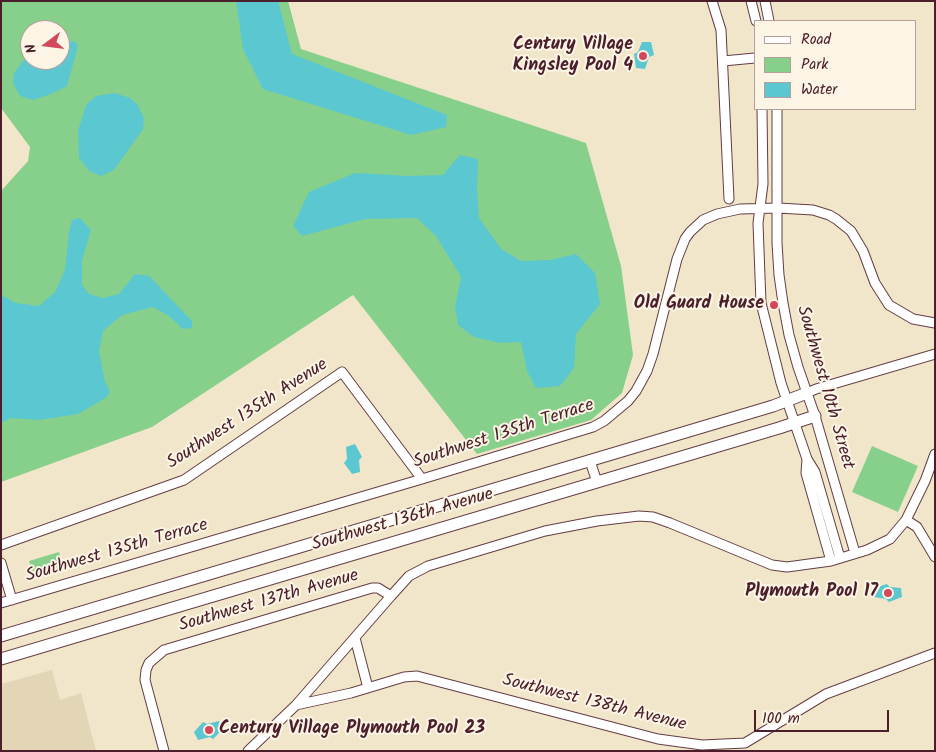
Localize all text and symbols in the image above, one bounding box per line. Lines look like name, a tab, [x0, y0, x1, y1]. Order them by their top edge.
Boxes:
north arrow	[20, 20, 70, 70]
legend	[754, 20, 916, 110]
text: Road	[801, 28, 831, 52]
place label: Century Village Kingsley Pool 4	[513, 35, 633, 78]
text: N	[20, 42, 43, 56]
marker: Century Village Kingsley Pool 4	[637, 50, 649, 62]
text: Park	[801, 53, 828, 77]
text: Water	[801, 78, 837, 102]
place label: Old Guard House	[634, 294, 764, 316]
marker: Old Guard House	[768, 299, 780, 311]
street label: Southwest 10th Street	[790, 304, 858, 472]
street label: Southwest 135th Avenue	[164, 355, 332, 475]
street label: Southwest 135th Terrace	[411, 396, 597, 474]
street label: Southwest 136th Avenue	[310, 485, 496, 557]
street label: Southwest 135th Terrace	[23, 516, 211, 588]
street label: Southwest 137th Avenue	[177, 566, 361, 638]
place label: Plymouth Pool 17	[745, 582, 878, 604]
marker: Plymouth Pool 17	[882, 587, 894, 599]
street label: Southwest 138th Avenue	[500, 671, 688, 737]
scale bar	[756, 700, 891, 732]
text: 100 m	[762, 707, 800, 731]
place label: Century Village Plymouth Pool 23	[219, 719, 485, 741]
marker: Century Village Plymouth Pool 23	[203, 724, 215, 736]

